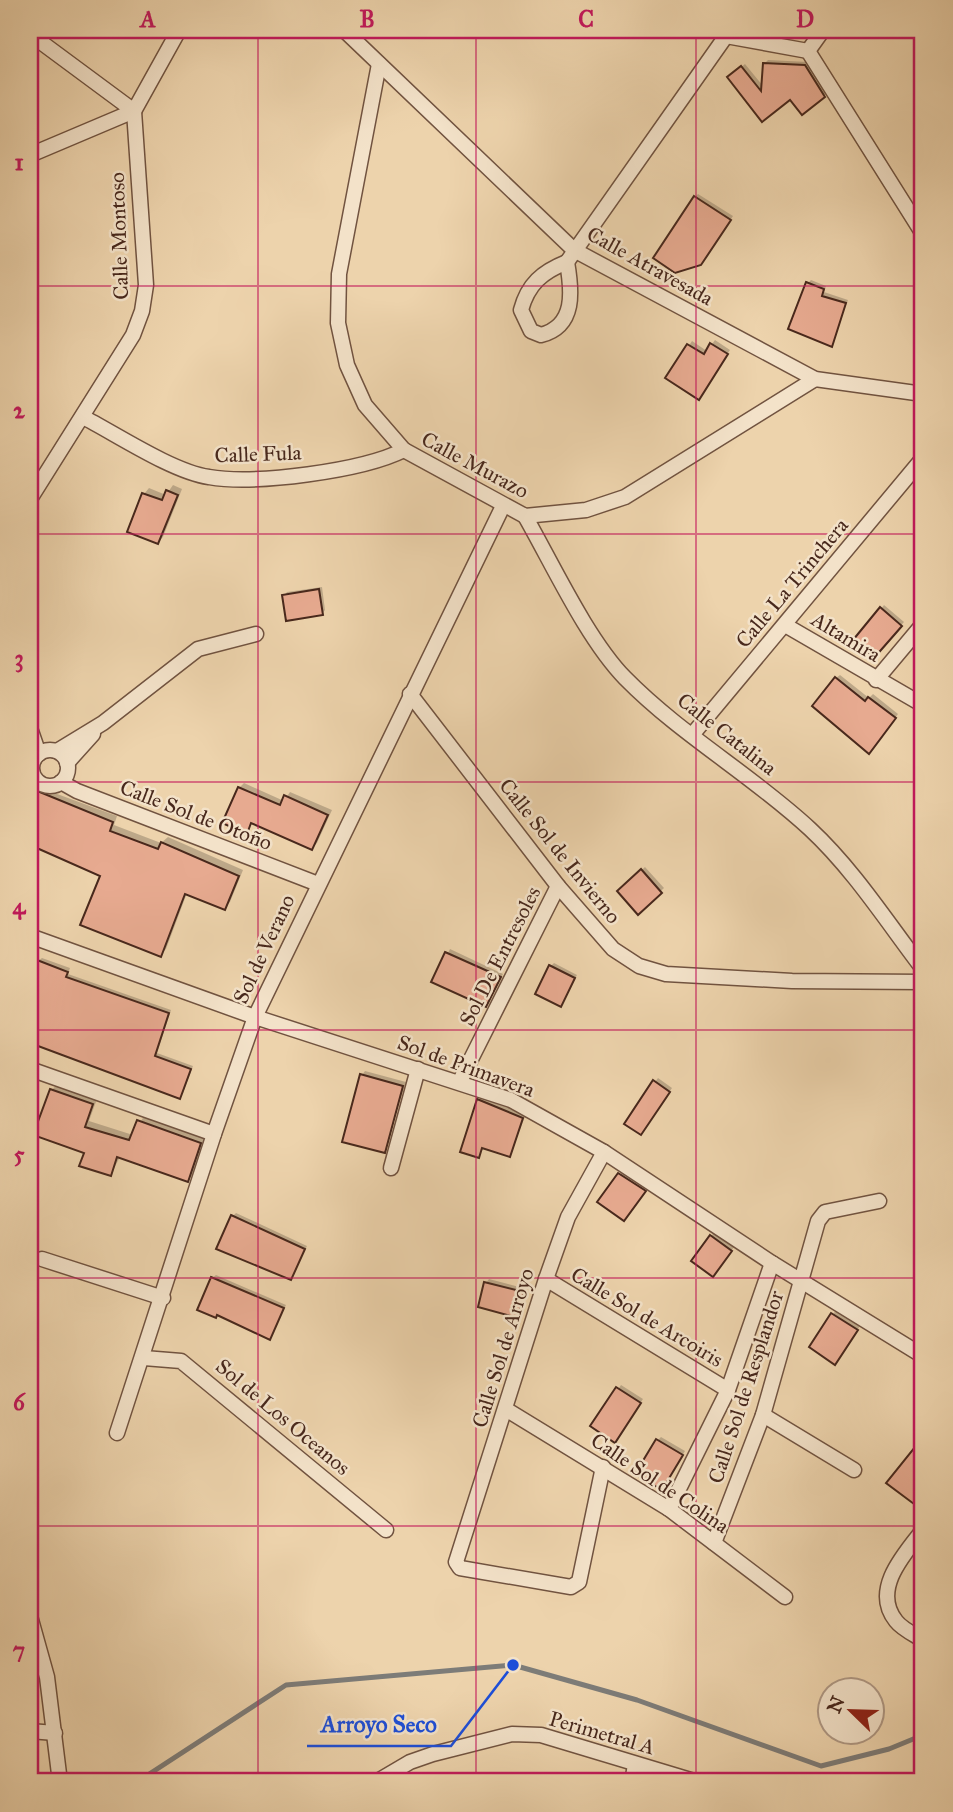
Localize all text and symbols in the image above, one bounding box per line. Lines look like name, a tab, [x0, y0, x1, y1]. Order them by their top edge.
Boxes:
text: A	[138, 5, 156, 33]
text: B	[359, 5, 375, 33]
text: C	[578, 5, 594, 33]
text: D	[796, 5, 814, 33]
text: 1	[14, 148, 24, 176]
street label: Calle Montoso	[104, 171, 134, 300]
street label: Calle Atravesada	[582, 221, 718, 311]
text: 2	[13, 396, 25, 424]
street label: Calle Murazo	[417, 426, 533, 504]
street label: Calle Fula	[214, 439, 302, 469]
street label: Calle La Trinchera	[730, 513, 854, 653]
street label: Altamira	[806, 606, 885, 668]
text: 3	[14, 644, 24, 673]
street label: Calle Catalina	[672, 687, 782, 781]
street label: Calle Sol de Invierno	[494, 773, 627, 929]
street label: Calle Sol de Otoño	[116, 774, 276, 856]
street label: Sol De Entresoles	[454, 882, 546, 1030]
street label: Sol de Verano	[227, 890, 301, 1008]
text: 4	[13, 892, 27, 920]
street label: Sol de Primavera	[394, 1029, 538, 1103]
text: 5	[14, 1140, 25, 1168]
street label: Calle Sol de Arcoiris	[566, 1261, 728, 1373]
street label: Calle Sol de Arroyo	[466, 1265, 540, 1431]
street label: Calle Sol de Resplandor	[703, 1287, 789, 1487]
street label: Sol de Los Oceanos	[211, 1353, 355, 1481]
text: 6	[13, 1388, 26, 1416]
street label: Calle Sol de Colina	[586, 1427, 734, 1539]
text: 7	[13, 1636, 25, 1664]
north arrow	[816, 1675, 886, 1745]
text: N	[822, 1693, 850, 1716]
callout: Arroyo Seco	[307, 1702, 451, 1746]
street label: Perimetral A	[546, 1706, 658, 1760]
text: Arroyo Seco	[319, 1710, 437, 1739]

